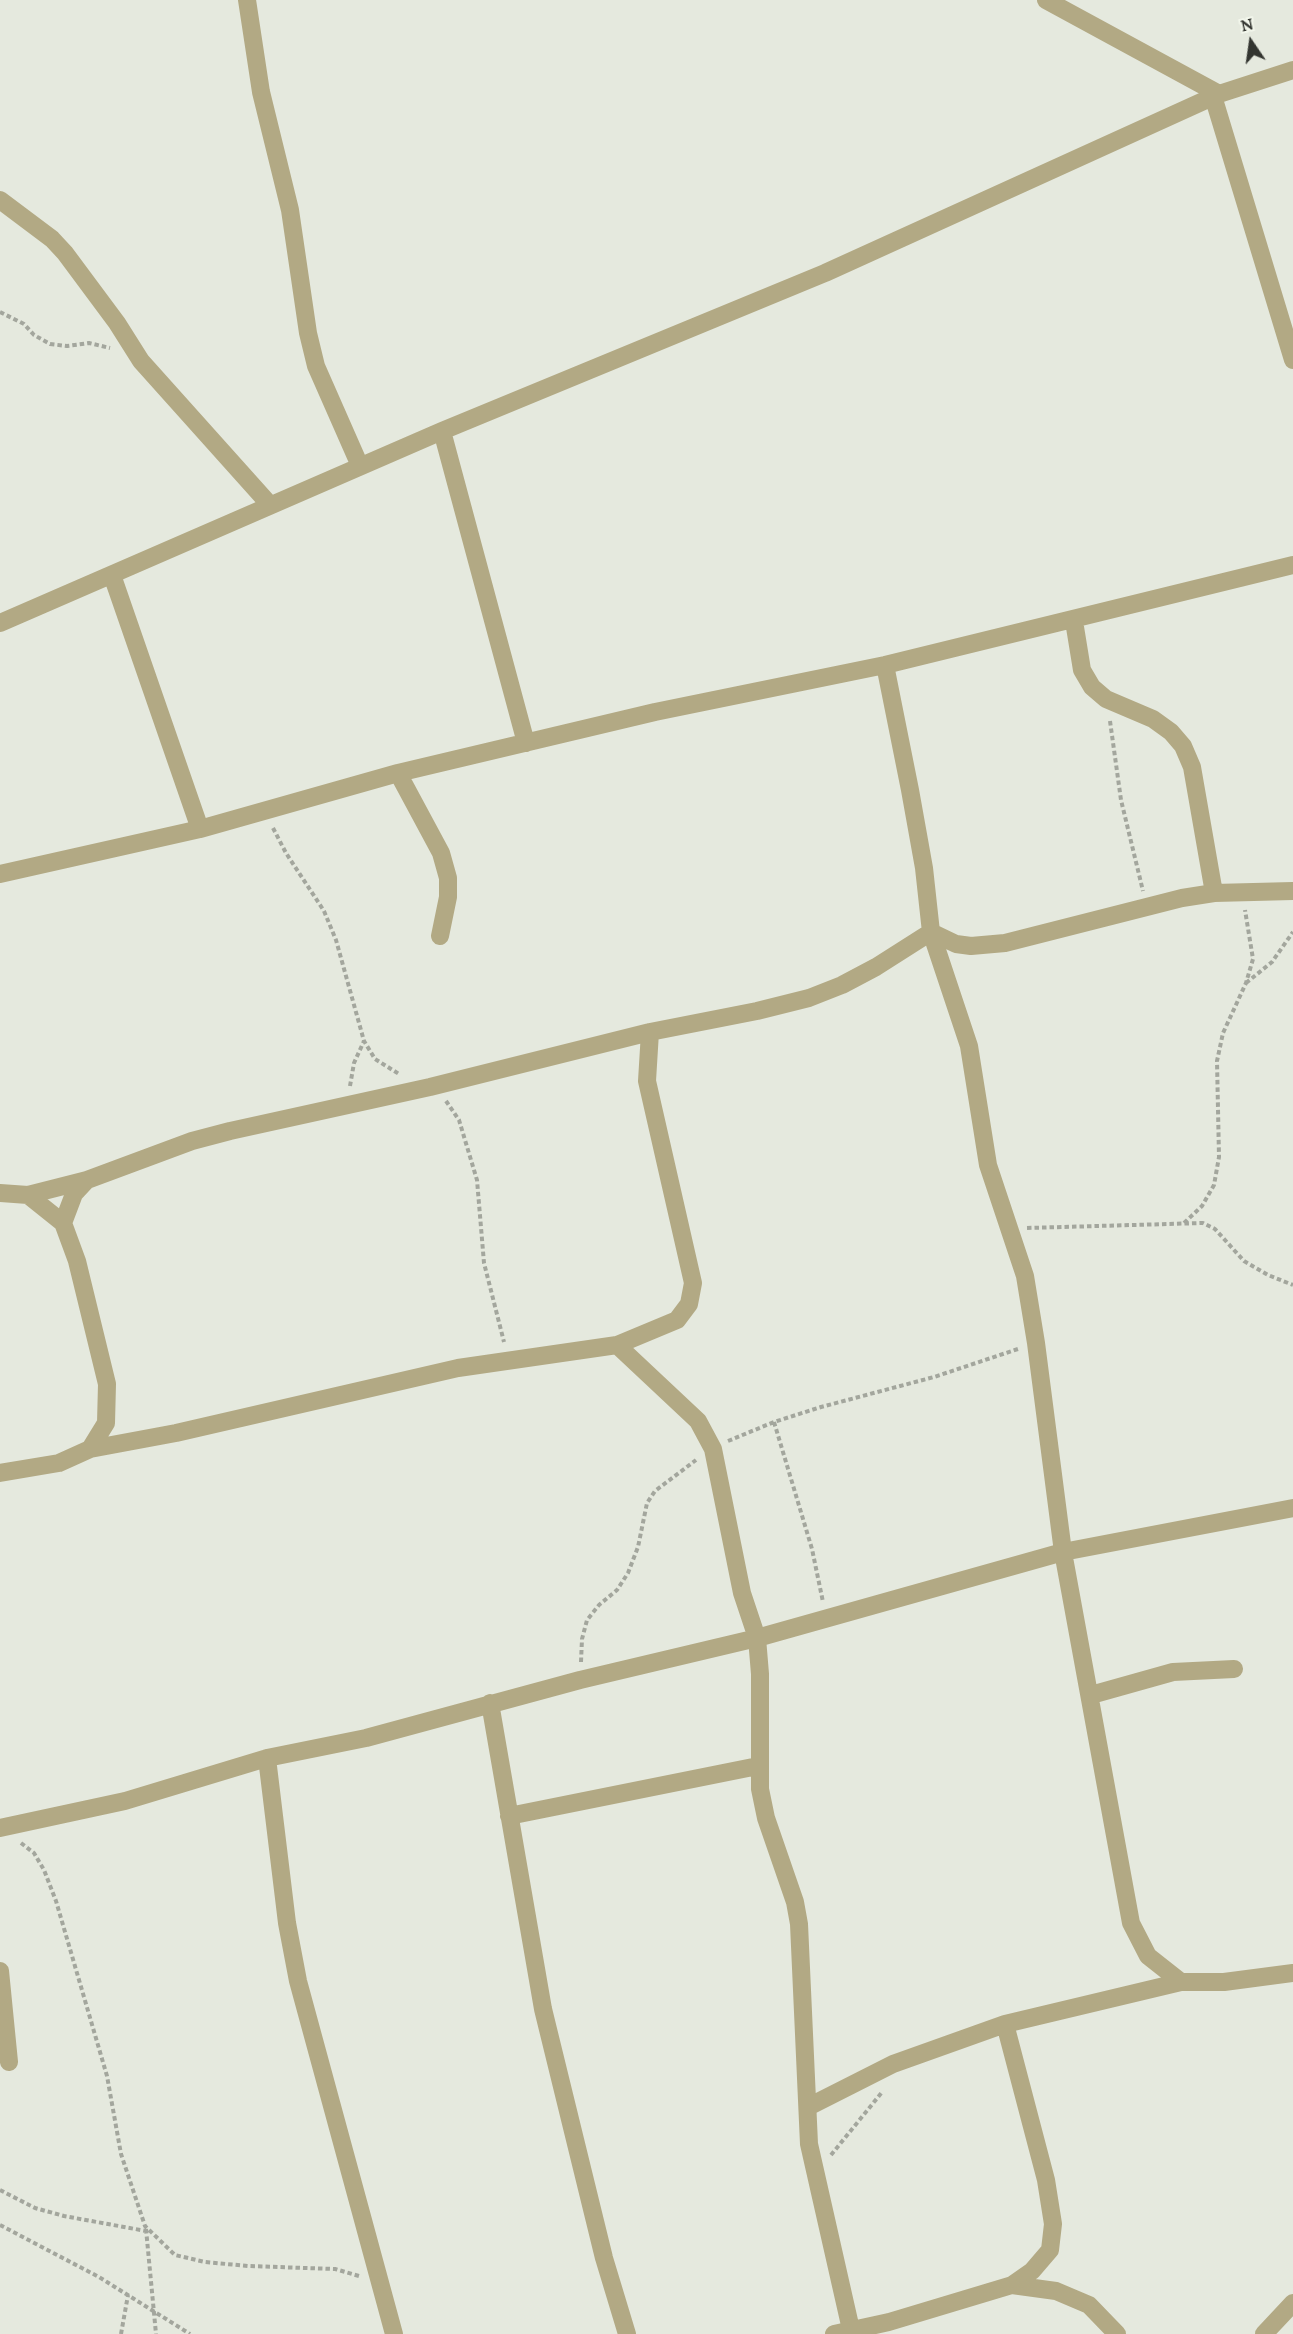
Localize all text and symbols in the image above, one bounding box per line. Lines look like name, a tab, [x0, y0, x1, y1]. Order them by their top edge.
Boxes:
north arrow	[1221, 12, 1281, 72]
text: N	[1239, 13, 1255, 36]

